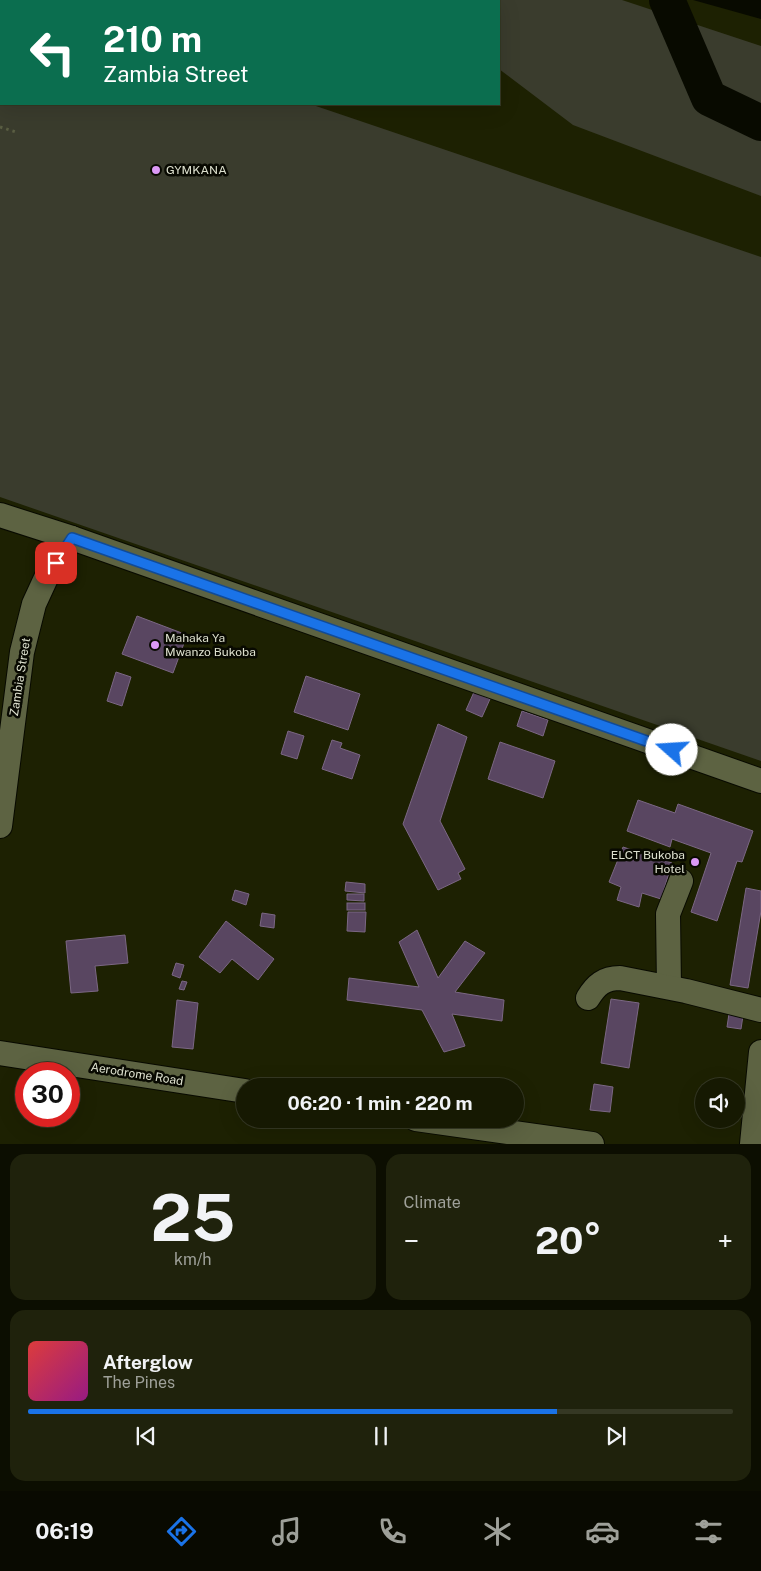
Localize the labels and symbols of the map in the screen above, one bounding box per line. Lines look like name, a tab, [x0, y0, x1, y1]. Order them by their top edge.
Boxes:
place label: GYMKANA	[166, 163, 227, 177]
marker: GYMKANA	[150, 164, 162, 176]
pin	[35, 542, 77, 584]
place label: Mahaka Ya Mwanzo Bukoba	[165, 631, 256, 659]
street label: Zambia Street	[7, 636, 33, 717]
marker: Mahaka Ya Mwanzo Bukoba	[149, 639, 161, 651]
position arrow	[645, 723, 697, 775]
place label: ELCT Bukoba Hotel	[611, 848, 685, 876]
marker: ELCT Bukoba Hotel	[689, 856, 701, 868]
street label: Aerodrome Road	[90, 1060, 184, 1088]
speed limit sign: 30	[15, 1062, 80, 1127]

